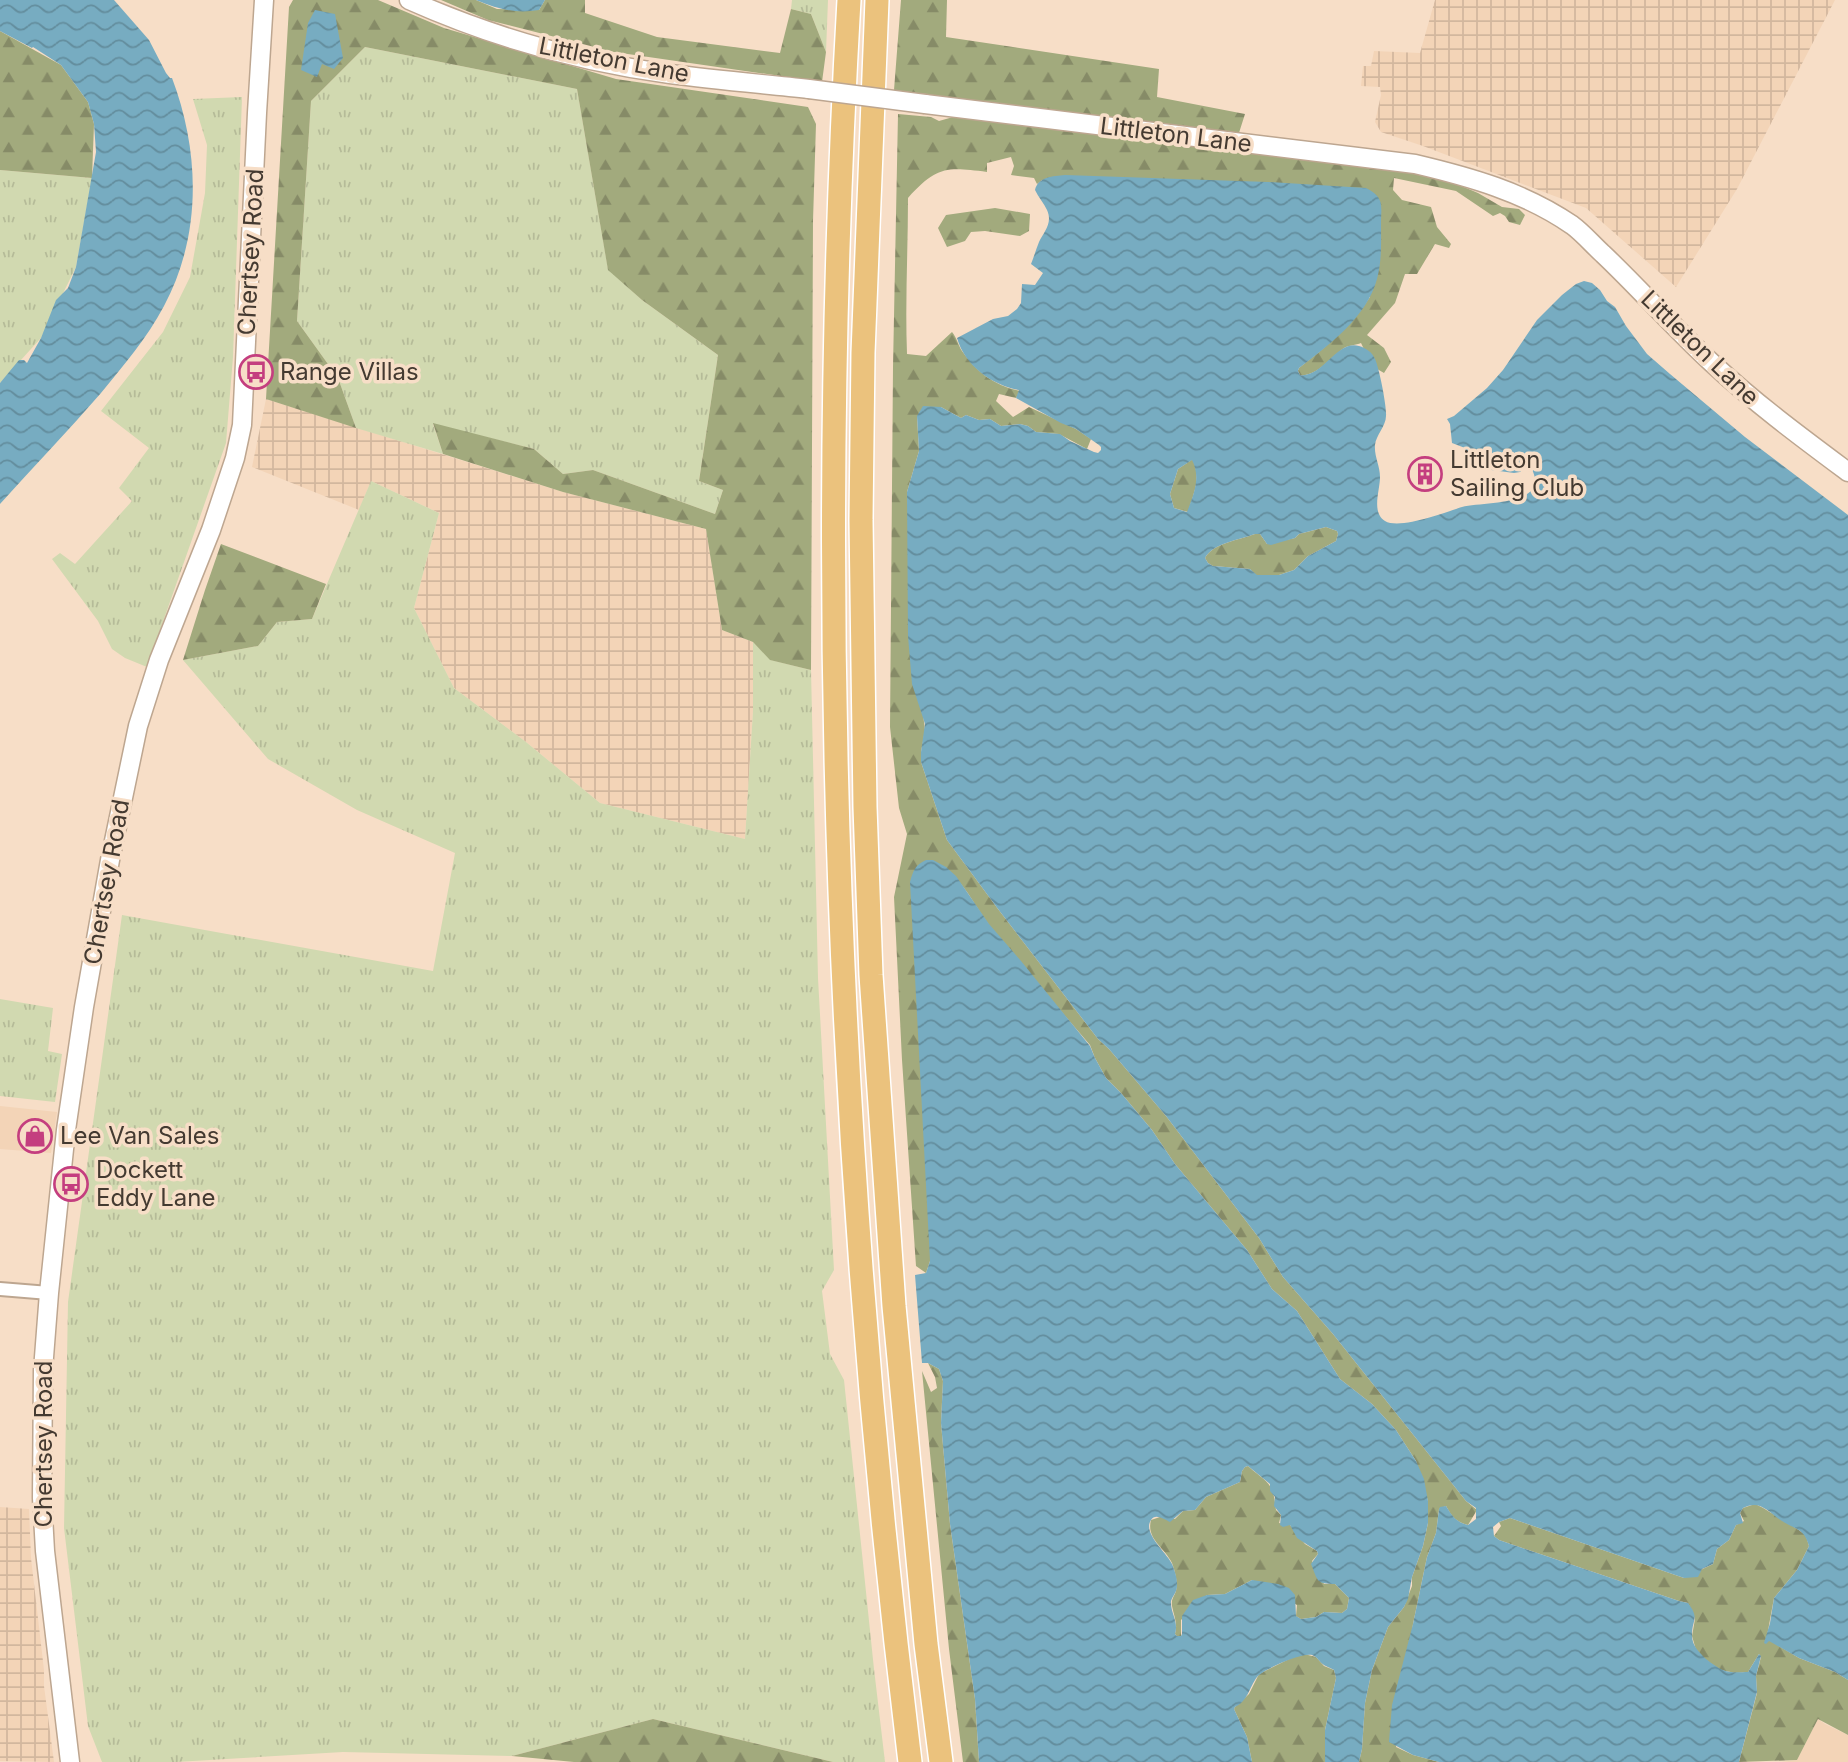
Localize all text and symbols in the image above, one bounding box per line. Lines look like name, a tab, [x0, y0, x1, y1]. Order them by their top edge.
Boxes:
street label: Littleton Lane	[536, 31, 692, 88]
street label: Littleton Lane	[1099, 111, 1253, 158]
street label: Chertsey Road	[232, 168, 269, 336]
street label: Littleton Lane	[1635, 284, 1765, 411]
bus stop icon: Range Villas	[237, 353, 275, 391]
place label: Range Villas	[280, 357, 419, 386]
place label: Littleton Sailing Club	[1450, 445, 1584, 502]
building icon: Littleton Sailing Club	[1406, 455, 1444, 493]
street label: Chertsey Road	[78, 797, 135, 967]
shop icon: Lee Van Sales	[16, 1117, 54, 1155]
place label: Lee Van Sales	[60, 1121, 219, 1150]
place label: Dockett Eddy Lane	[96, 1155, 215, 1212]
bus stop icon: Dockett Eddy Lane	[52, 1165, 90, 1203]
street label: Chertsey Road	[29, 1360, 58, 1528]

